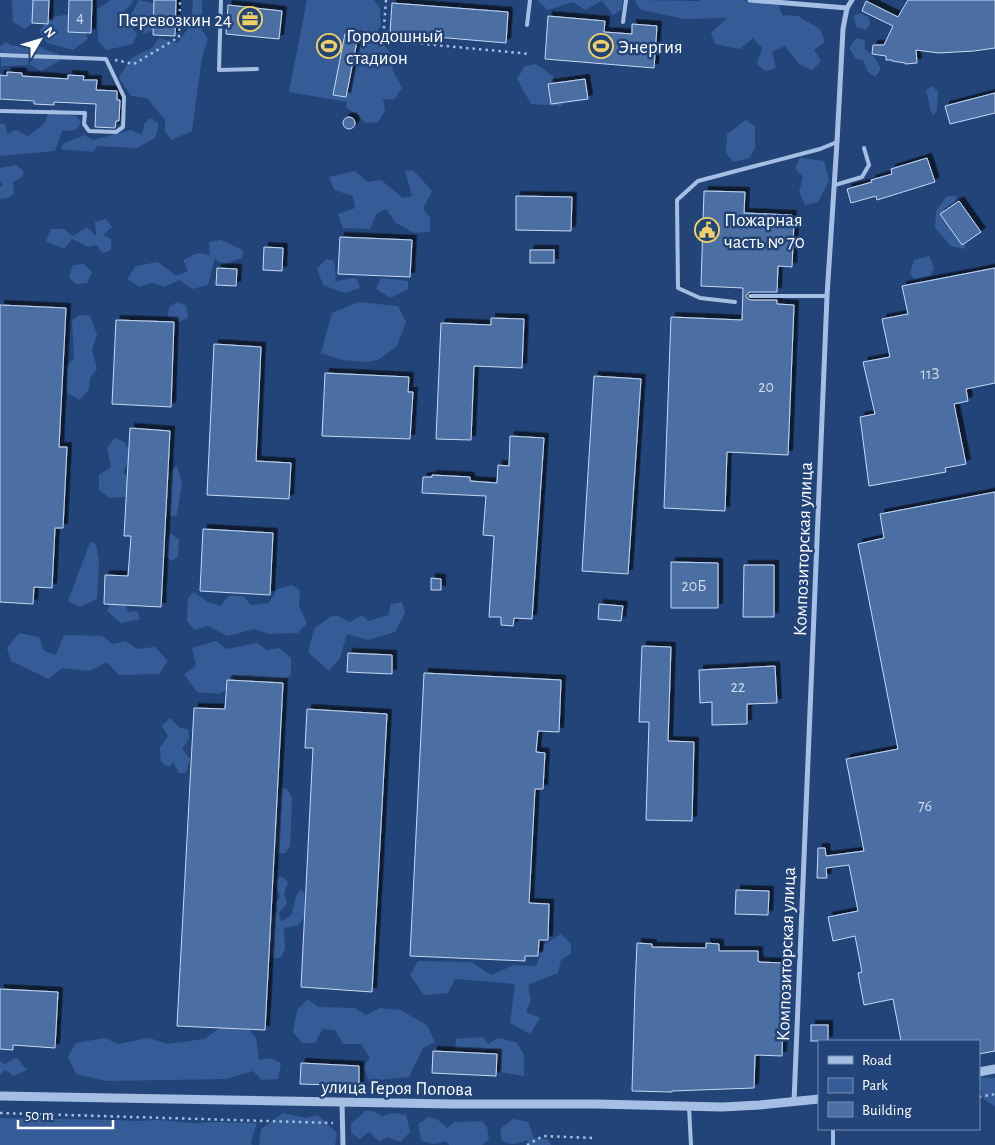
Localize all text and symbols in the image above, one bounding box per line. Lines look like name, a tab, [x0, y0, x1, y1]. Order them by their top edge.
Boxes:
office icon: Перевозкин 24	[237, 6, 263, 32]
house number: 4	[76, 9, 84, 25]
place label: Перевозкин 24	[118, 11, 232, 30]
north arrow	[15, 15, 65, 65]
text: N	[41, 24, 58, 41]
place label: Городошный стадион	[346, 27, 444, 68]
sports icon: Городошный стадион	[316, 33, 342, 59]
sports icon: Энергия	[588, 33, 614, 59]
place label: Энергия	[618, 38, 683, 57]
place label: Пожарная часть № 70	[724, 211, 805, 252]
public building icon: Пожарная часть № 70	[694, 217, 720, 243]
house number: 11З	[920, 366, 940, 382]
house number: 20	[758, 379, 774, 395]
street label: Композиторская улица	[791, 461, 816, 637]
house number: 20Б	[682, 578, 706, 594]
house number: 22	[731, 679, 745, 695]
house number: 76	[918, 798, 932, 814]
street label: Композиторская улица	[774, 866, 799, 1042]
legend	[818, 1040, 980, 1130]
text: Road	[862, 1053, 892, 1068]
street label: улица Героя Попова	[320, 1078, 473, 1099]
text: Park	[862, 1078, 888, 1093]
scale bar	[18, 1098, 112, 1130]
text: Building	[862, 1103, 912, 1118]
text: 50 m	[25, 1108, 54, 1123]

